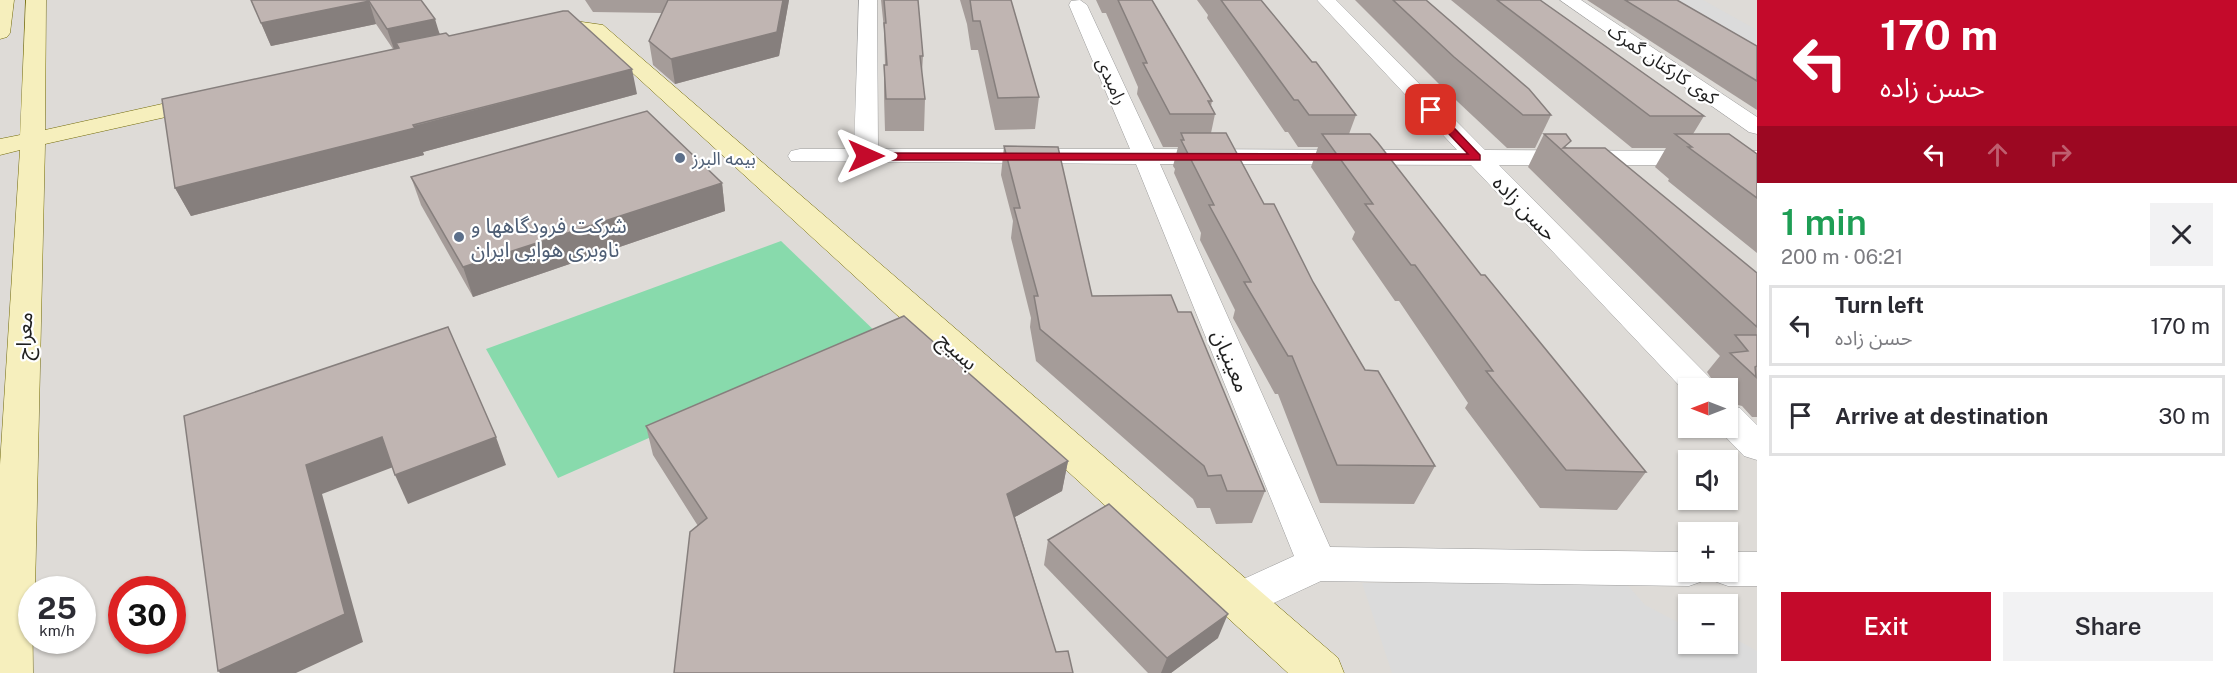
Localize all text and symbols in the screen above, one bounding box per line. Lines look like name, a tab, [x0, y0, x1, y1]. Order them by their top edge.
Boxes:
text: 170 m	[1880, 10, 1998, 59]
street label: کوی کارکنان گمرک	[1603, 19, 1722, 110]
icon: left	[1781, 24, 1859, 102]
street label: رامبدی	[1091, 54, 1132, 108]
text: حسن زاده	[1880, 71, 1985, 103]
pin	[1405, 84, 1456, 135]
icon: arrive	[1414, 93, 1447, 126]
position arrow	[834, 124, 898, 188]
icon: left	[1918, 138, 1951, 171]
icon: ahead	[1981, 138, 2014, 171]
icon: right	[2044, 138, 2077, 171]
place label: بیمه البرز	[691, 148, 756, 170]
marker: بیمه البرز	[673, 151, 687, 165]
street label: حسن زاده	[1488, 170, 1562, 246]
text: 1 min	[1781, 201, 1867, 243]
button: close	[2150, 203, 2213, 266]
place label: شرکت فرودگاهها و ناوبری هوایی ایران	[471, 213, 627, 262]
marker: شرکت فرودگاهها و ناوبری هوایی ایران	[452, 230, 466, 244]
text: 200 m · 06:21	[1781, 245, 1903, 269]
text: Turn left	[1835, 292, 1924, 318]
icon: left	[1784, 309, 1817, 342]
street label: معراج	[11, 311, 40, 361]
text: 170 m	[2150, 313, 2210, 339]
street label: معینیان	[1207, 326, 1255, 396]
text: حسن زاده	[1835, 326, 1912, 350]
street label: بسیج	[931, 327, 983, 378]
north arrow	[1678, 378, 1738, 438]
map controls	[1678, 378, 1738, 654]
icon: arrive	[1784, 399, 1817, 432]
text: Arrive at destination	[1835, 403, 2048, 429]
text: 30 m	[2158, 403, 2210, 429]
button: sound	[1678, 450, 1738, 510]
button: +	[1678, 522, 1738, 582]
speed limit sign: 30	[108, 576, 186, 654]
text: 25	[37, 590, 77, 626]
button: Exit	[1781, 592, 1991, 661]
button: Share	[2003, 592, 2213, 661]
button: −	[1678, 594, 1738, 654]
text: km/h	[39, 622, 75, 639]

